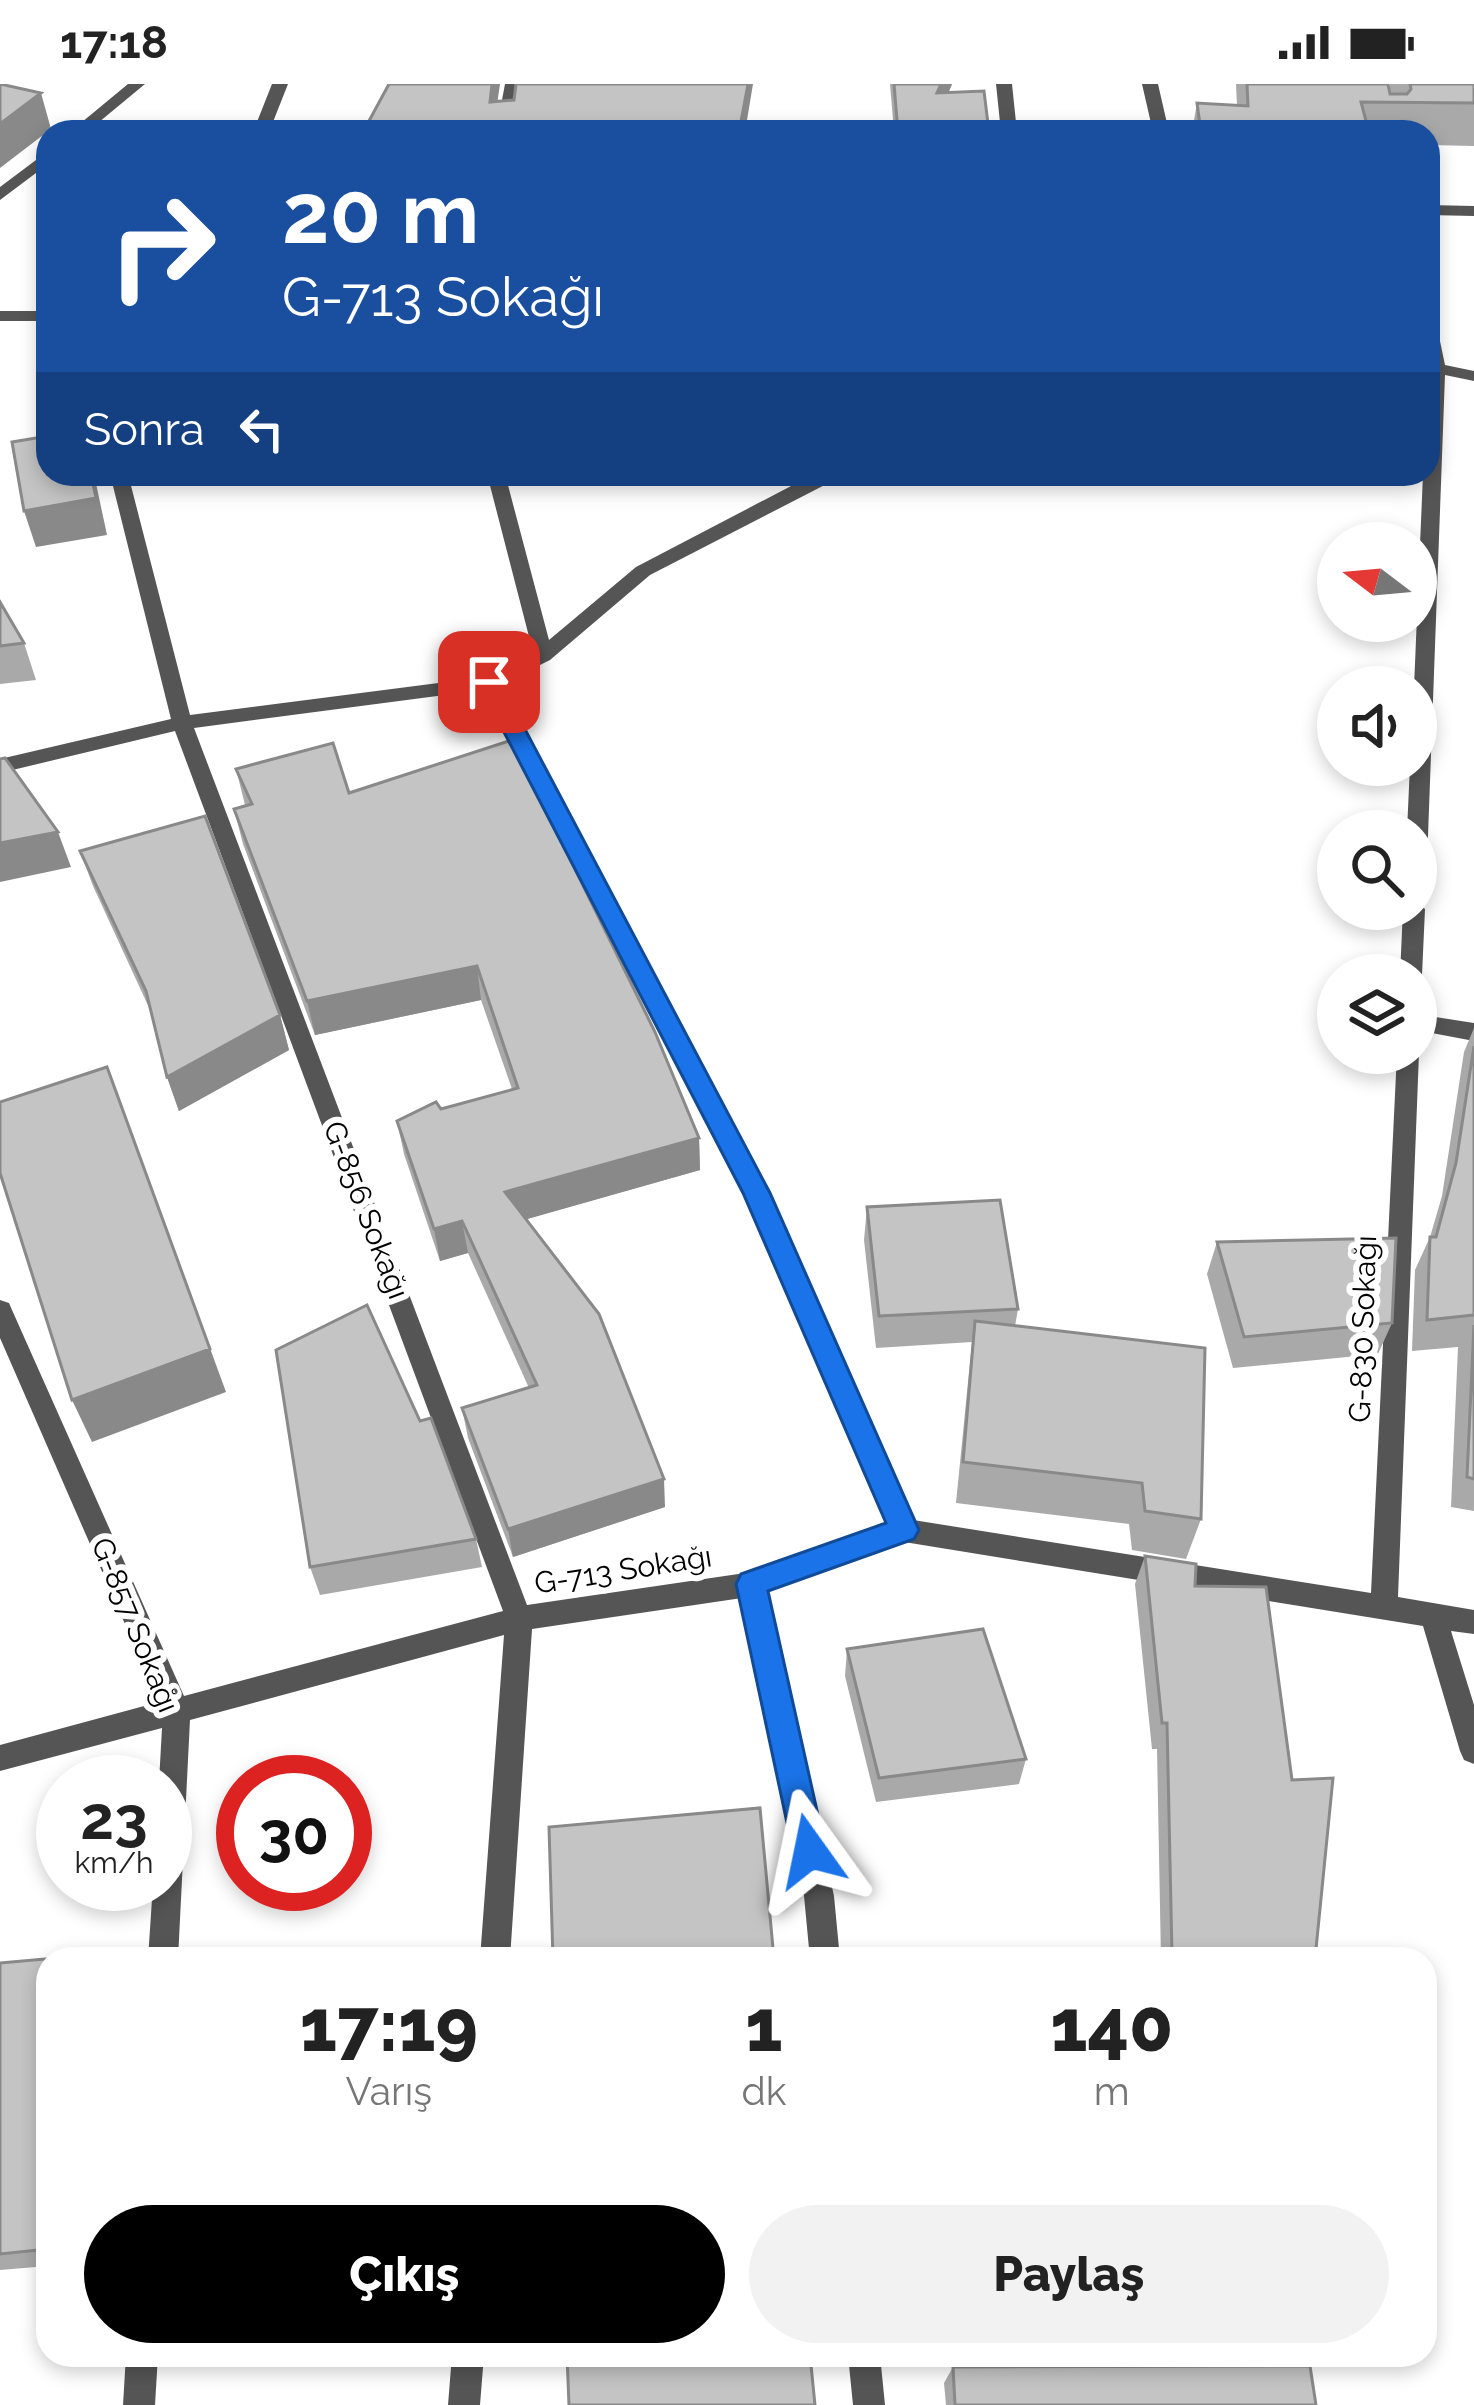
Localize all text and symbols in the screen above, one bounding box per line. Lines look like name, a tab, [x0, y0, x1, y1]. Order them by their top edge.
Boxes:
text: 17:18	[60, 16, 168, 69]
text: 20 m	[282, 164, 479, 263]
icon: right	[84, 168, 240, 324]
text: G-713 Sokağı	[282, 265, 604, 329]
icon: left	[229, 396, 295, 462]
text: Sonra	[84, 403, 205, 456]
north arrow	[1317, 522, 1437, 642]
map controls	[1317, 522, 1437, 1074]
pin	[438, 631, 540, 733]
icon: arrive	[456, 649, 522, 715]
button: sound	[1317, 666, 1437, 786]
button: search	[1317, 810, 1437, 930]
button: layers	[1317, 954, 1437, 1074]
street label: G-856 Sokağı	[317, 1116, 416, 1304]
street label: G-830 Sokağı	[1342, 1235, 1383, 1423]
street label: G-857 Sokağı	[85, 1532, 186, 1717]
street label: G-713 Sokağı	[532, 1538, 714, 1601]
speed limit sign: 30	[216, 1755, 372, 1911]
text: 23	[80, 1783, 148, 1853]
position arrow	[747, 1788, 873, 1914]
text: km/h	[74, 1845, 154, 1880]
text: 17:19	[300, 1983, 478, 2068]
text: 1	[745, 1983, 783, 2068]
text: 140	[1050, 1983, 1173, 2068]
text: Varış	[345, 2068, 432, 2114]
text: dk	[742, 2068, 786, 2114]
text: m	[1094, 2068, 1130, 2114]
button: Çıkış	[84, 2205, 725, 2343]
button: Paylaş	[749, 2205, 1389, 2343]

